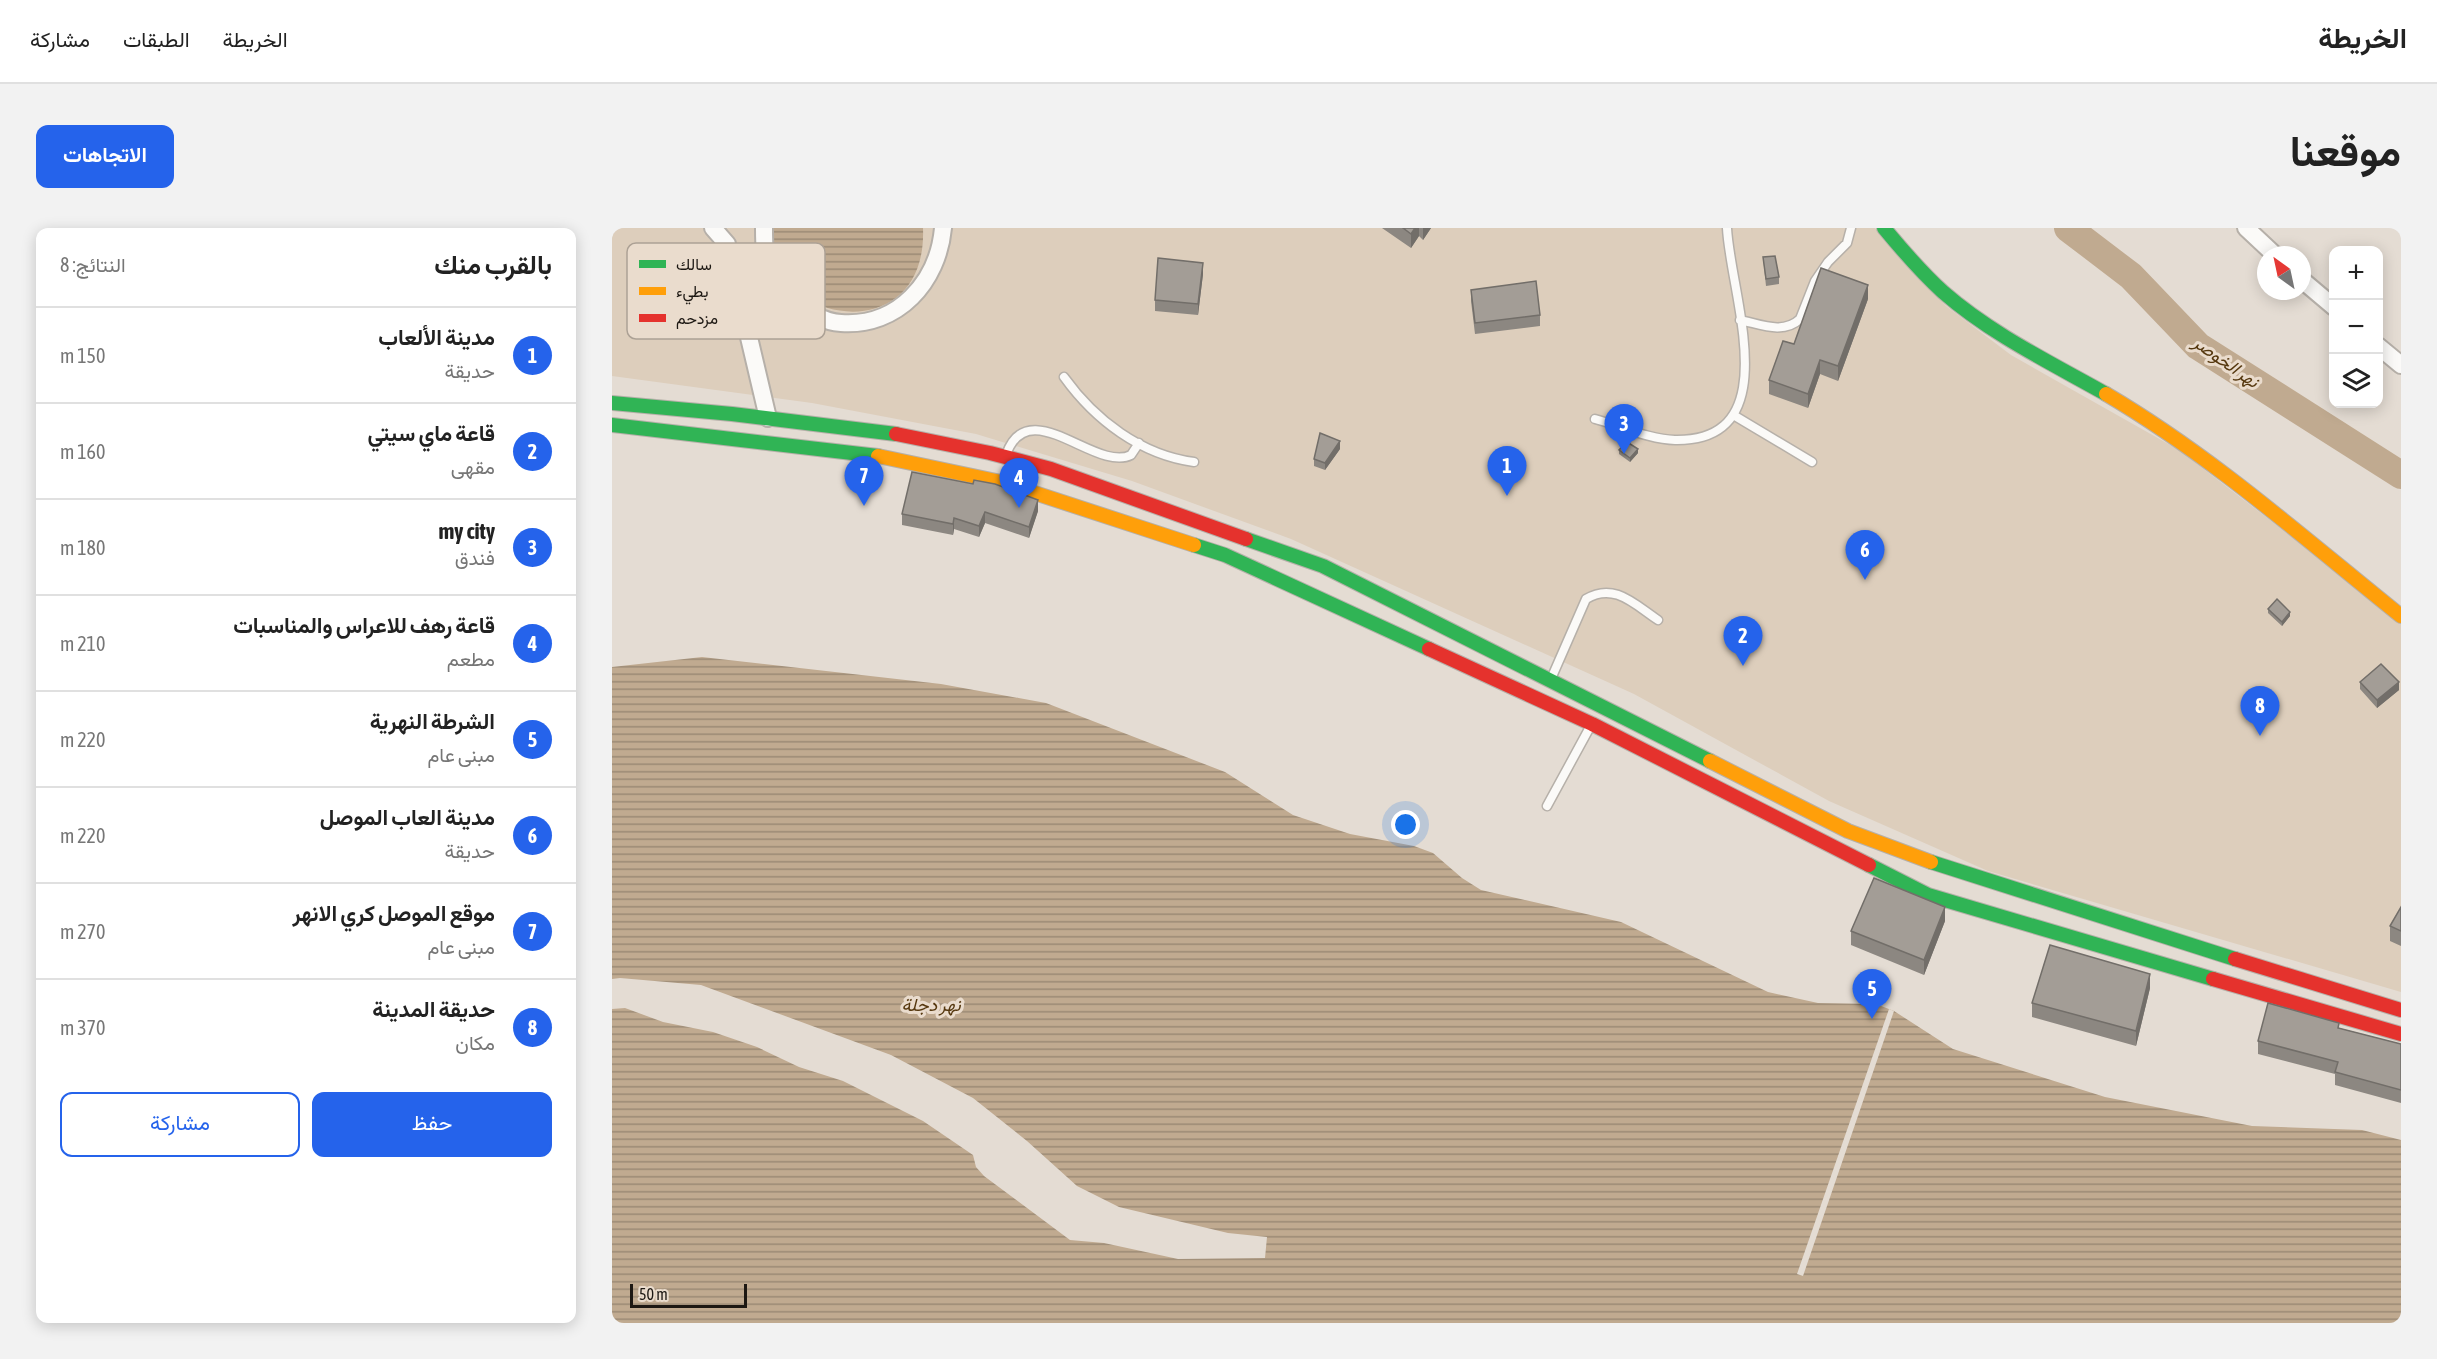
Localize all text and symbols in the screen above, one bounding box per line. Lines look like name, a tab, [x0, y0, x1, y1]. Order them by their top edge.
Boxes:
text: الخريطة	[2318, 22, 2407, 54]
text: مشاركة	[30, 27, 90, 51]
text: الطبقات	[123, 27, 190, 51]
text: الخريطة	[223, 27, 288, 51]
button: الاتجاهات	[36, 125, 174, 188]
text: موقعنا	[2290, 127, 2401, 175]
legend	[627, 243, 825, 339]
north arrow	[2257, 246, 2311, 300]
map controls	[2329, 246, 2383, 408]
button: +	[2329, 246, 2383, 300]
text: بالقرب منك	[434, 250, 552, 280]
text: النتائج: 8	[60, 253, 126, 276]
text: سالك	[676, 255, 712, 273]
text: بطيء	[676, 282, 708, 305]
button: −	[2329, 300, 2383, 354]
text: مزدحم	[676, 309, 718, 329]
text: مدينة الألعاب	[378, 324, 495, 350]
water label: نهر الخوصر	[2188, 331, 2264, 393]
text: 150 m	[60, 344, 105, 367]
text: 1	[528, 344, 537, 367]
button: layers	[2329, 354, 2383, 408]
text: حديقة	[444, 359, 495, 382]
pin: 3	[1604, 404, 1644, 454]
text: قاعة ماي سيتي	[367, 420, 495, 446]
text: 160 m	[60, 440, 105, 463]
text: 2	[528, 440, 537, 463]
pin: 1	[1488, 446, 1526, 496]
text: مقهى	[451, 455, 495, 478]
pin: 7	[844, 456, 884, 506]
pin: 4	[1000, 458, 1038, 508]
text: my city	[438, 518, 495, 544]
pin: 6	[1846, 530, 1884, 580]
text: 180 m	[60, 536, 105, 559]
text: 3	[528, 536, 537, 559]
text: فندق	[455, 546, 495, 569]
text: قاعة رهف للاعراس والمناسبات	[233, 612, 495, 638]
pin: 2	[1724, 616, 1762, 666]
text: 210 m	[60, 632, 105, 655]
text: 4	[528, 632, 537, 655]
text: مطعم	[447, 647, 495, 670]
pin: 8	[2240, 686, 2280, 736]
text: الشرطة النهرية	[370, 708, 495, 734]
text: 220 m	[60, 728, 105, 751]
text: 5	[528, 728, 537, 751]
text: مبنى عام	[427, 743, 495, 766]
text: مدينة العاب الموصل	[320, 804, 495, 830]
your location	[1391, 810, 1420, 839]
text: 220 m	[60, 824, 105, 847]
text: 6	[528, 824, 537, 847]
text: حديقة	[444, 839, 495, 862]
text: موقع الموصل كري الانهر	[292, 900, 495, 926]
text: 270 m	[60, 920, 105, 943]
text: 7	[528, 920, 537, 943]
text: مبنى عام	[427, 935, 495, 958]
pin: 5	[1852, 970, 1892, 1019]
water label: نهر دجلة	[901, 994, 961, 1016]
text: حديقة المدينة	[372, 996, 495, 1022]
text: 370 m	[60, 1016, 105, 1039]
text: 8	[528, 1016, 537, 1039]
text: مكان	[455, 1031, 495, 1054]
button: مشاركة	[60, 1092, 300, 1157]
button: حفظ	[312, 1092, 552, 1157]
scale bar	[630, 1281, 747, 1308]
text: 50 m	[639, 1285, 668, 1303]

